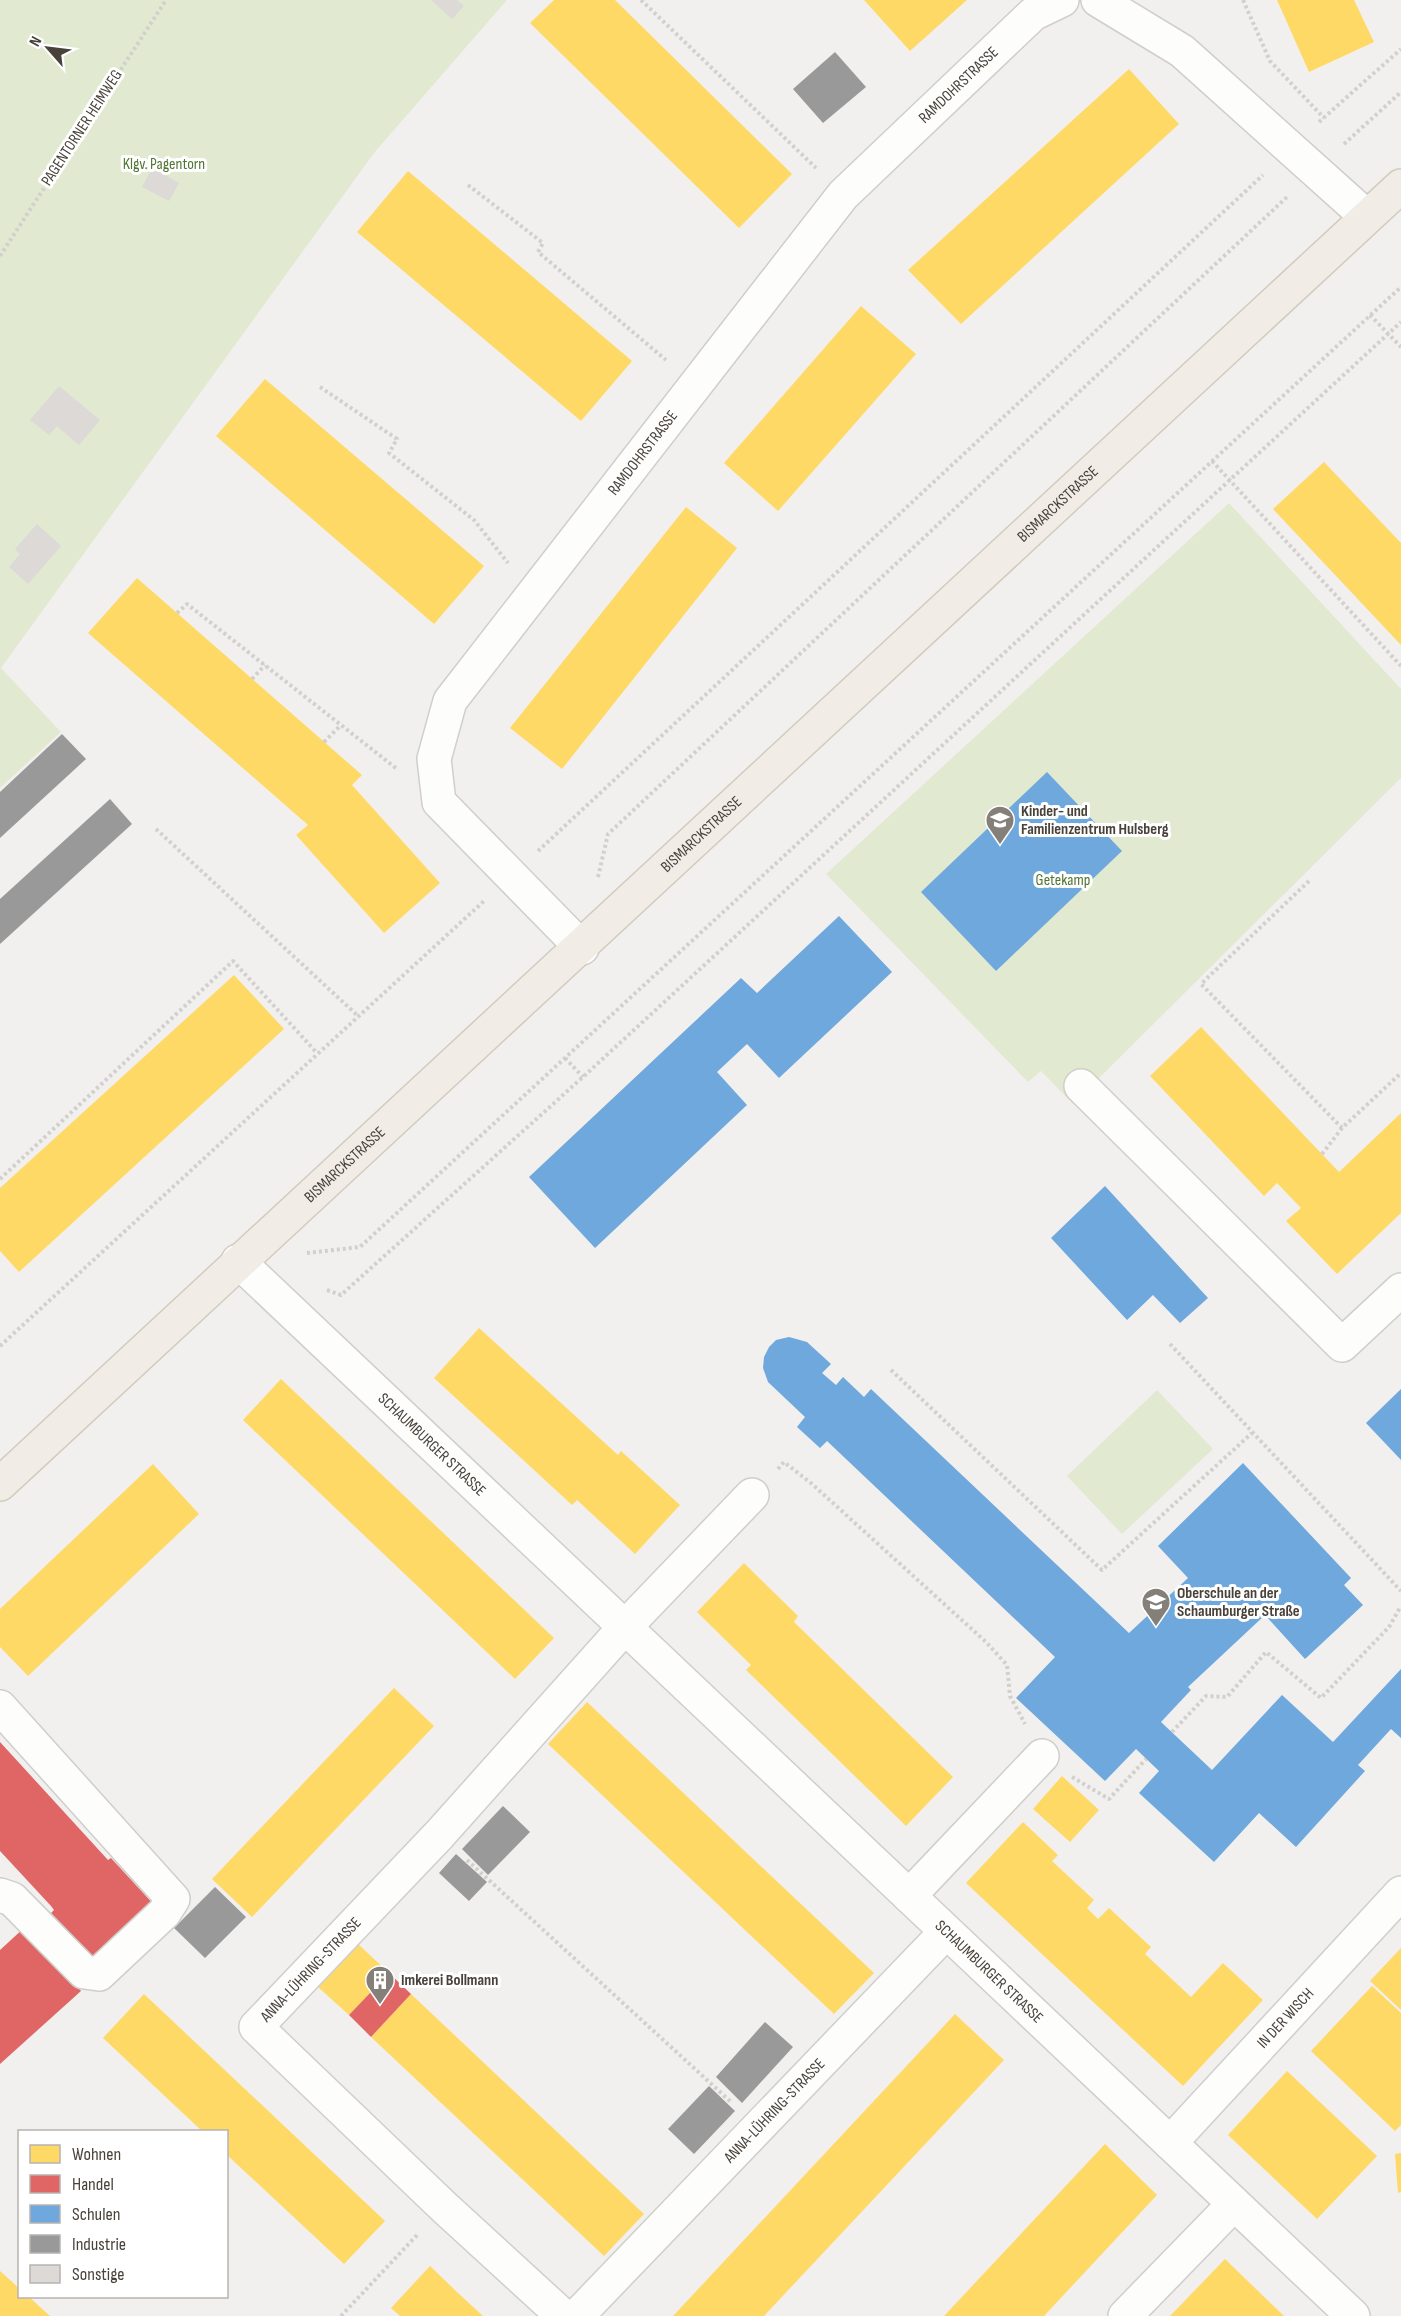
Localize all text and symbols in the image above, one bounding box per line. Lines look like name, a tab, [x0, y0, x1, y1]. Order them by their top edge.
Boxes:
north arrow	[18, 18, 78, 78]
text: N	[26, 33, 46, 50]
street label: RAMDOHRSTRASSE	[915, 43, 1002, 127]
street label: PAGENTORNER HEIMWEG	[37, 66, 127, 190]
park label: Klgv. Pagentorn	[123, 155, 205, 174]
street label: RAMDOHRSTRASSE	[604, 407, 682, 499]
street label: BISMARCKSTRASSE	[1013, 462, 1102, 546]
street label: BISMARCKSTRASSE	[657, 792, 746, 876]
place label: Kinder- und Familienzentrum Hulsberg	[1021, 802, 1169, 839]
school or university icon: Kinder- und Familienzentrum Hulsberg	[984, 804, 1016, 846]
park label: Getekamp	[1036, 871, 1090, 890]
street label: BISMARCKSTRASSE	[300, 1123, 389, 1207]
street label: SCHAUMBURGER STRASSE	[374, 1389, 490, 1500]
place label: Oberschule an der Schaumburger Straße	[1177, 1584, 1300, 1621]
school or university icon: Oberschule an der Schaumburger Straße	[1140, 1586, 1172, 1628]
street label: ANNA-LÜHRING-STRASSE	[256, 1913, 365, 2027]
street label: SCHAUMBURGER STRASSE	[931, 1916, 1047, 2027]
building icon: Imkerei Bollmann	[364, 1964, 396, 2006]
place label: Imkerei Bollmann	[401, 1971, 498, 1990]
street label: IN DER WISCH	[1253, 1984, 1318, 2052]
street label: ANNA-LÜHRING-STRASSE	[719, 2054, 829, 2167]
legend	[18, 2130, 228, 2298]
text: Wohnen	[72, 2144, 121, 2165]
text: Handel	[72, 2174, 114, 2195]
text: Schulen	[72, 2204, 120, 2225]
text: Industrie	[72, 2234, 126, 2255]
text: Sonstige	[72, 2264, 125, 2285]

